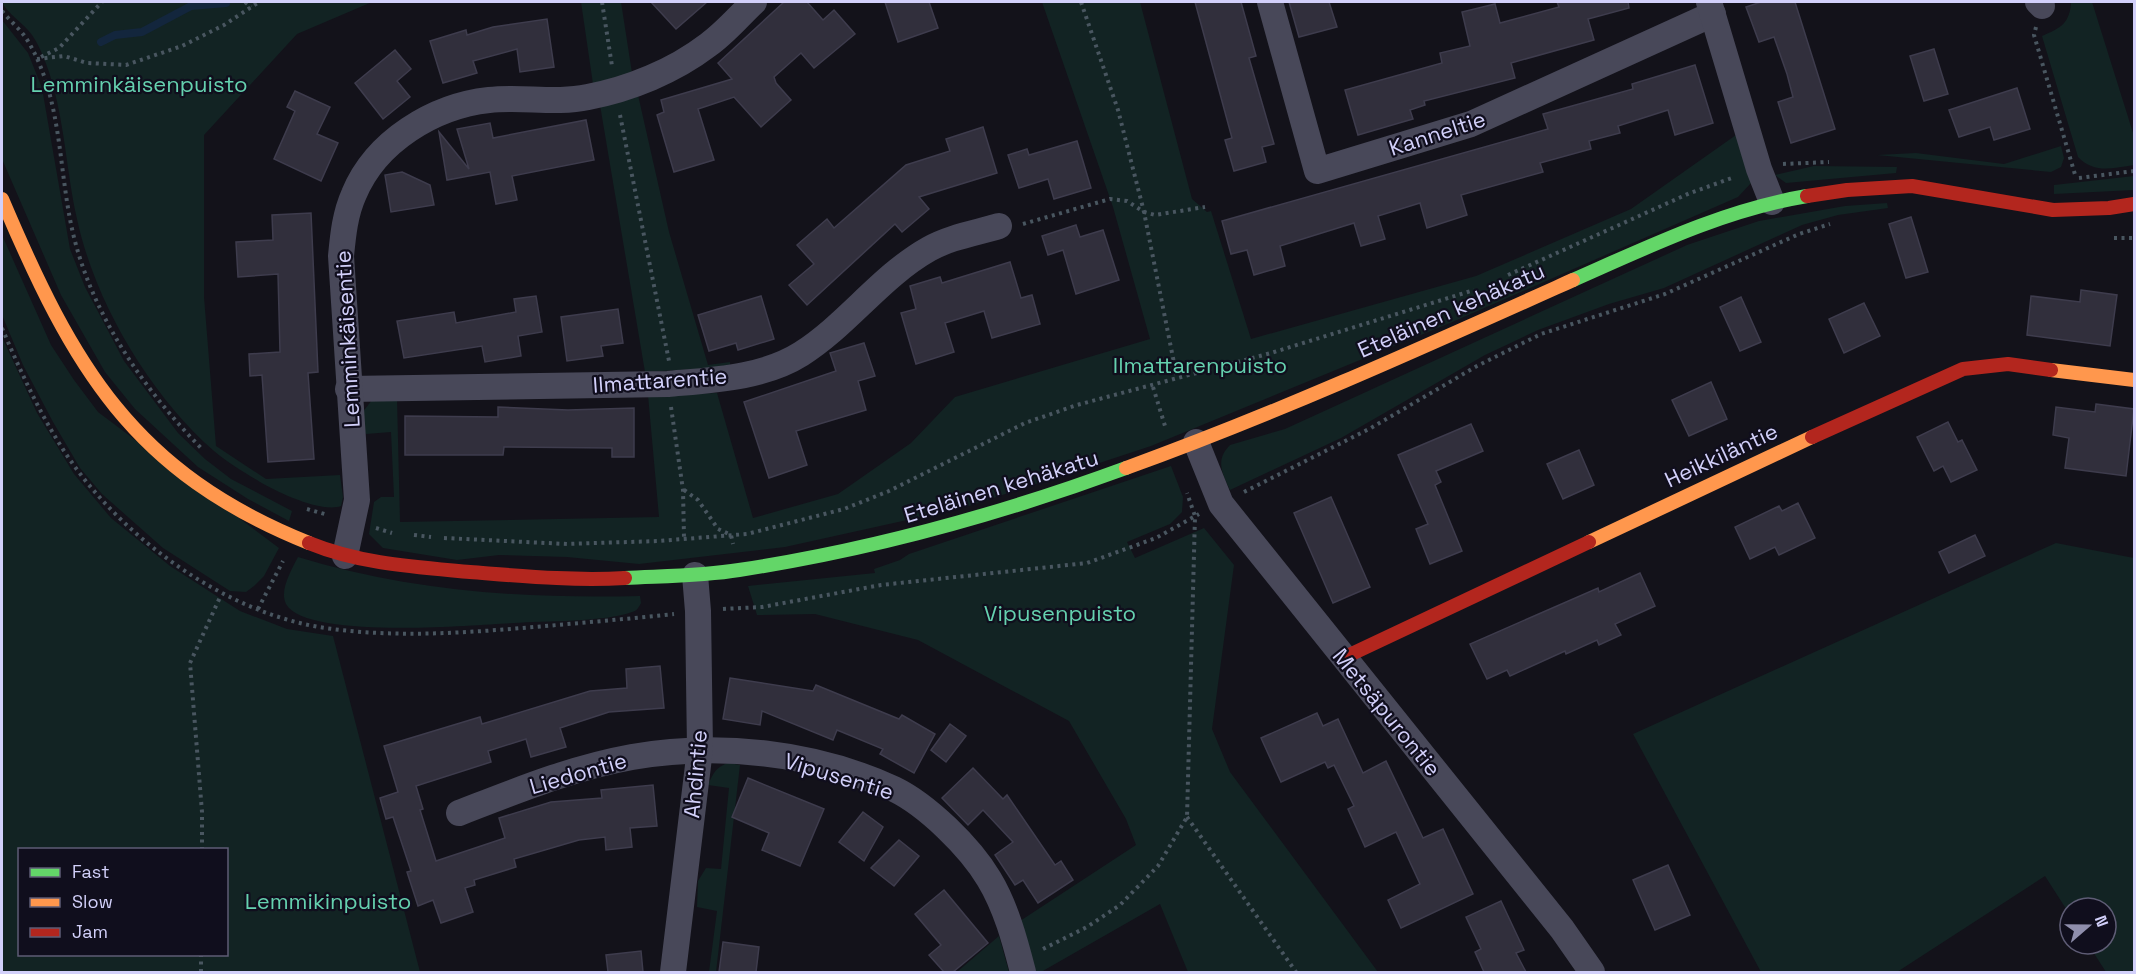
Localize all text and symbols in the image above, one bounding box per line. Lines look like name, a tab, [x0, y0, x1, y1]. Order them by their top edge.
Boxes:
park label: Lemminkäisenpuisto	[30, 70, 248, 98]
street label: Kanneltie	[1385, 104, 1489, 162]
street label: Lemminkäisentie	[328, 250, 366, 428]
street label: Eteläinen kehäkatu	[1353, 256, 1549, 364]
park label: Ilmattarenpuisto	[1113, 351, 1287, 379]
street label: Ilmattarentie	[592, 361, 728, 399]
street label: Heikkiläntie	[1660, 417, 1782, 493]
street label: Eteläinen kehäkatu	[900, 443, 1102, 529]
park label: Vipusenpuisto	[984, 599, 1136, 627]
street label: Metsäpurontie	[1327, 642, 1447, 782]
street label: Ahdintie	[677, 729, 713, 819]
street label: Liedontie	[526, 746, 630, 800]
street label: Vipusentie	[781, 746, 897, 806]
legend	[18, 848, 228, 956]
text: Fast	[72, 860, 109, 883]
park label: Lemmikinpuisto	[245, 887, 411, 915]
text: Slow	[72, 890, 113, 913]
north arrow	[2058, 896, 2118, 956]
text: N	[2090, 912, 2113, 930]
text: Jam	[72, 920, 108, 943]

